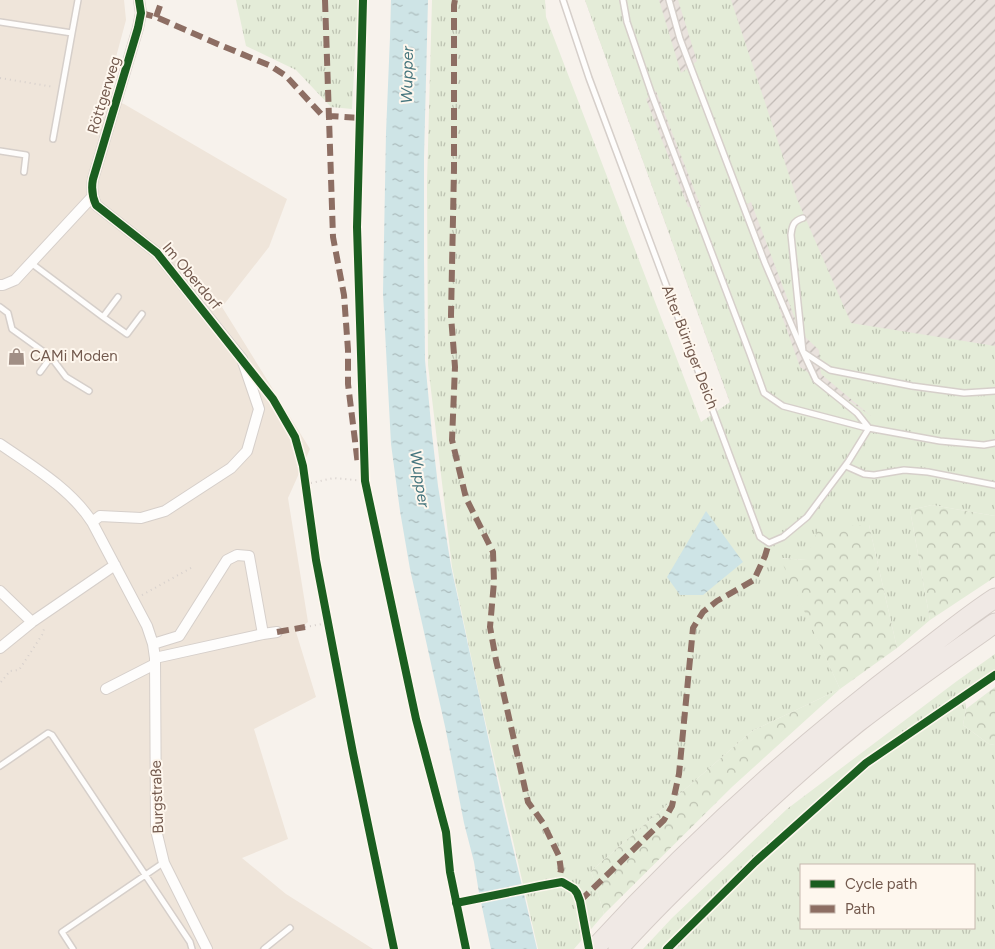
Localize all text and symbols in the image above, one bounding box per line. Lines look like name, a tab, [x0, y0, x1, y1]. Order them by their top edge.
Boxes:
water label: Wupper	[397, 46, 417, 104]
street label: Röttgerweg	[84, 54, 124, 136]
street label: Im Oberdorf	[159, 239, 226, 314]
street label: Alter Bürriger Deich	[658, 282, 722, 412]
shop icon: CAMi Moden	[6, 346, 26, 366]
place label: CAMi Moden	[30, 347, 118, 365]
water label: Wupper	[406, 449, 434, 509]
street label: Burgstraße	[147, 760, 167, 834]
legend	[800, 864, 975, 929]
text: Cycle path	[845, 875, 917, 893]
text: Path	[845, 900, 875, 918]

